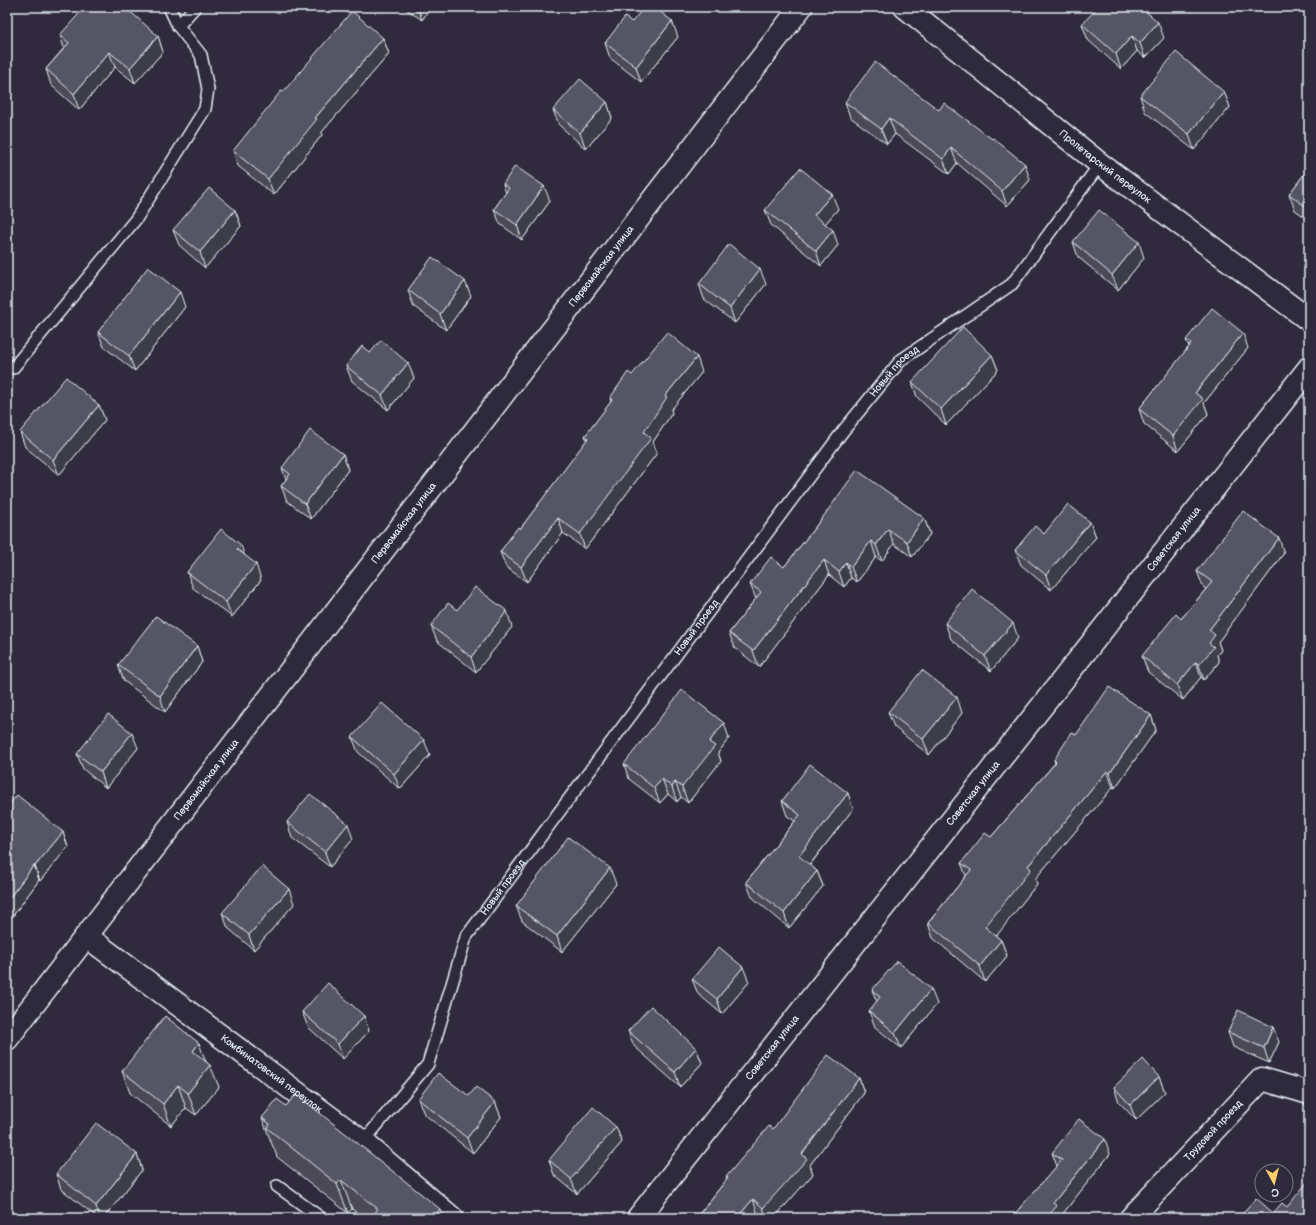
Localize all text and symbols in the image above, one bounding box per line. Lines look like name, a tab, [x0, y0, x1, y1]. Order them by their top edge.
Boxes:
street label: Пролетарский переулок	[1057, 127, 1154, 206]
street label: Первомайская улица	[566, 223, 637, 309]
street label: Новый проезд	[867, 343, 921, 400]
street label: Первомайская улица	[369, 480, 439, 566]
street label: Советская улица	[1145, 504, 1203, 574]
street label: Новый проезд	[672, 597, 721, 658]
street label: Первомайская улица	[171, 737, 242, 823]
street label: Советская улица	[944, 758, 1003, 828]
street label: Новый проезд	[478, 857, 528, 918]
street label: Советская улица	[743, 1013, 802, 1083]
street label: Комбинатовский переулок	[218, 1032, 325, 1116]
street label: Трудовой проезд	[1182, 1098, 1245, 1164]
north arrow	[1254, 1163, 1294, 1203]
text: С	[1270, 1186, 1280, 1199]

